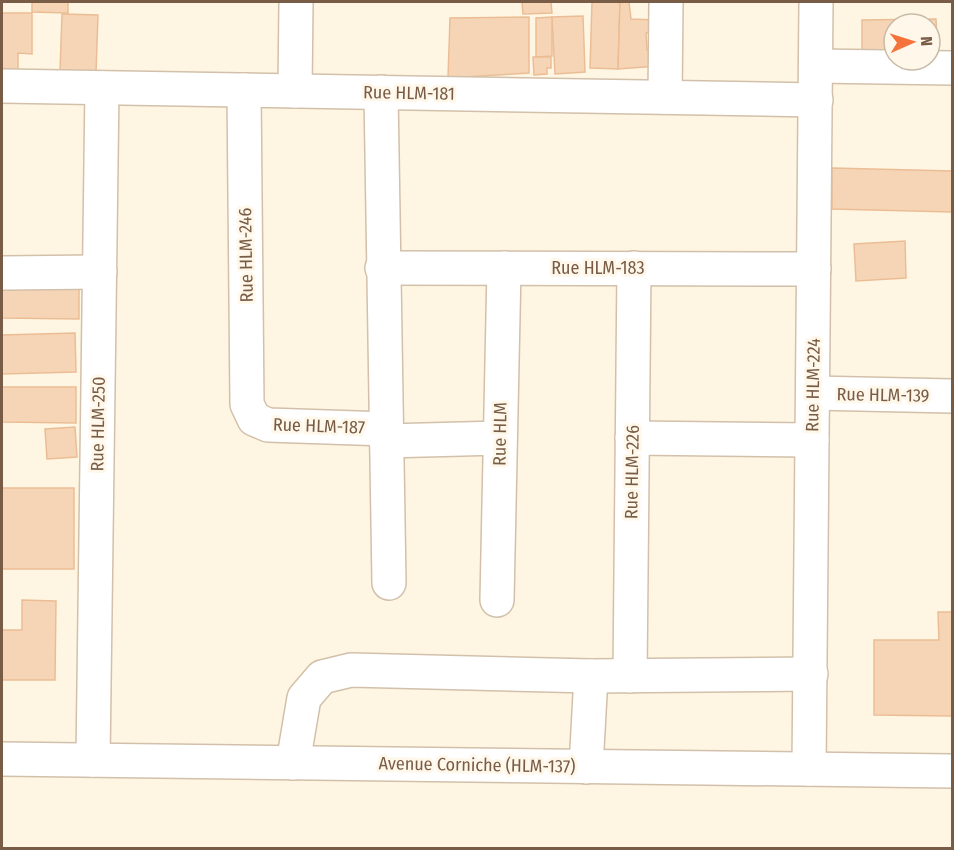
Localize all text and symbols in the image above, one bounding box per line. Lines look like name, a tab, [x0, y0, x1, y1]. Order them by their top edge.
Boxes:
north arrow	[882, 12, 942, 72]
text: N	[917, 36, 936, 47]
street label: Rue HLM-181	[363, 81, 455, 105]
street label: Rue HLM-246	[234, 207, 258, 302]
street label: Rue HLM-183	[551, 257, 645, 279]
street label: Rue HLM-224	[801, 338, 825, 432]
street label: Rue HLM-250	[86, 376, 110, 472]
street label: Rue HLM-139	[836, 383, 930, 407]
street label: Rue HLM	[488, 402, 512, 466]
street label: Rue HLM-187	[272, 413, 366, 439]
street label: Rue HLM-226	[620, 425, 644, 519]
street label: Avenue Corniche (HLM-137)	[378, 752, 576, 778]

